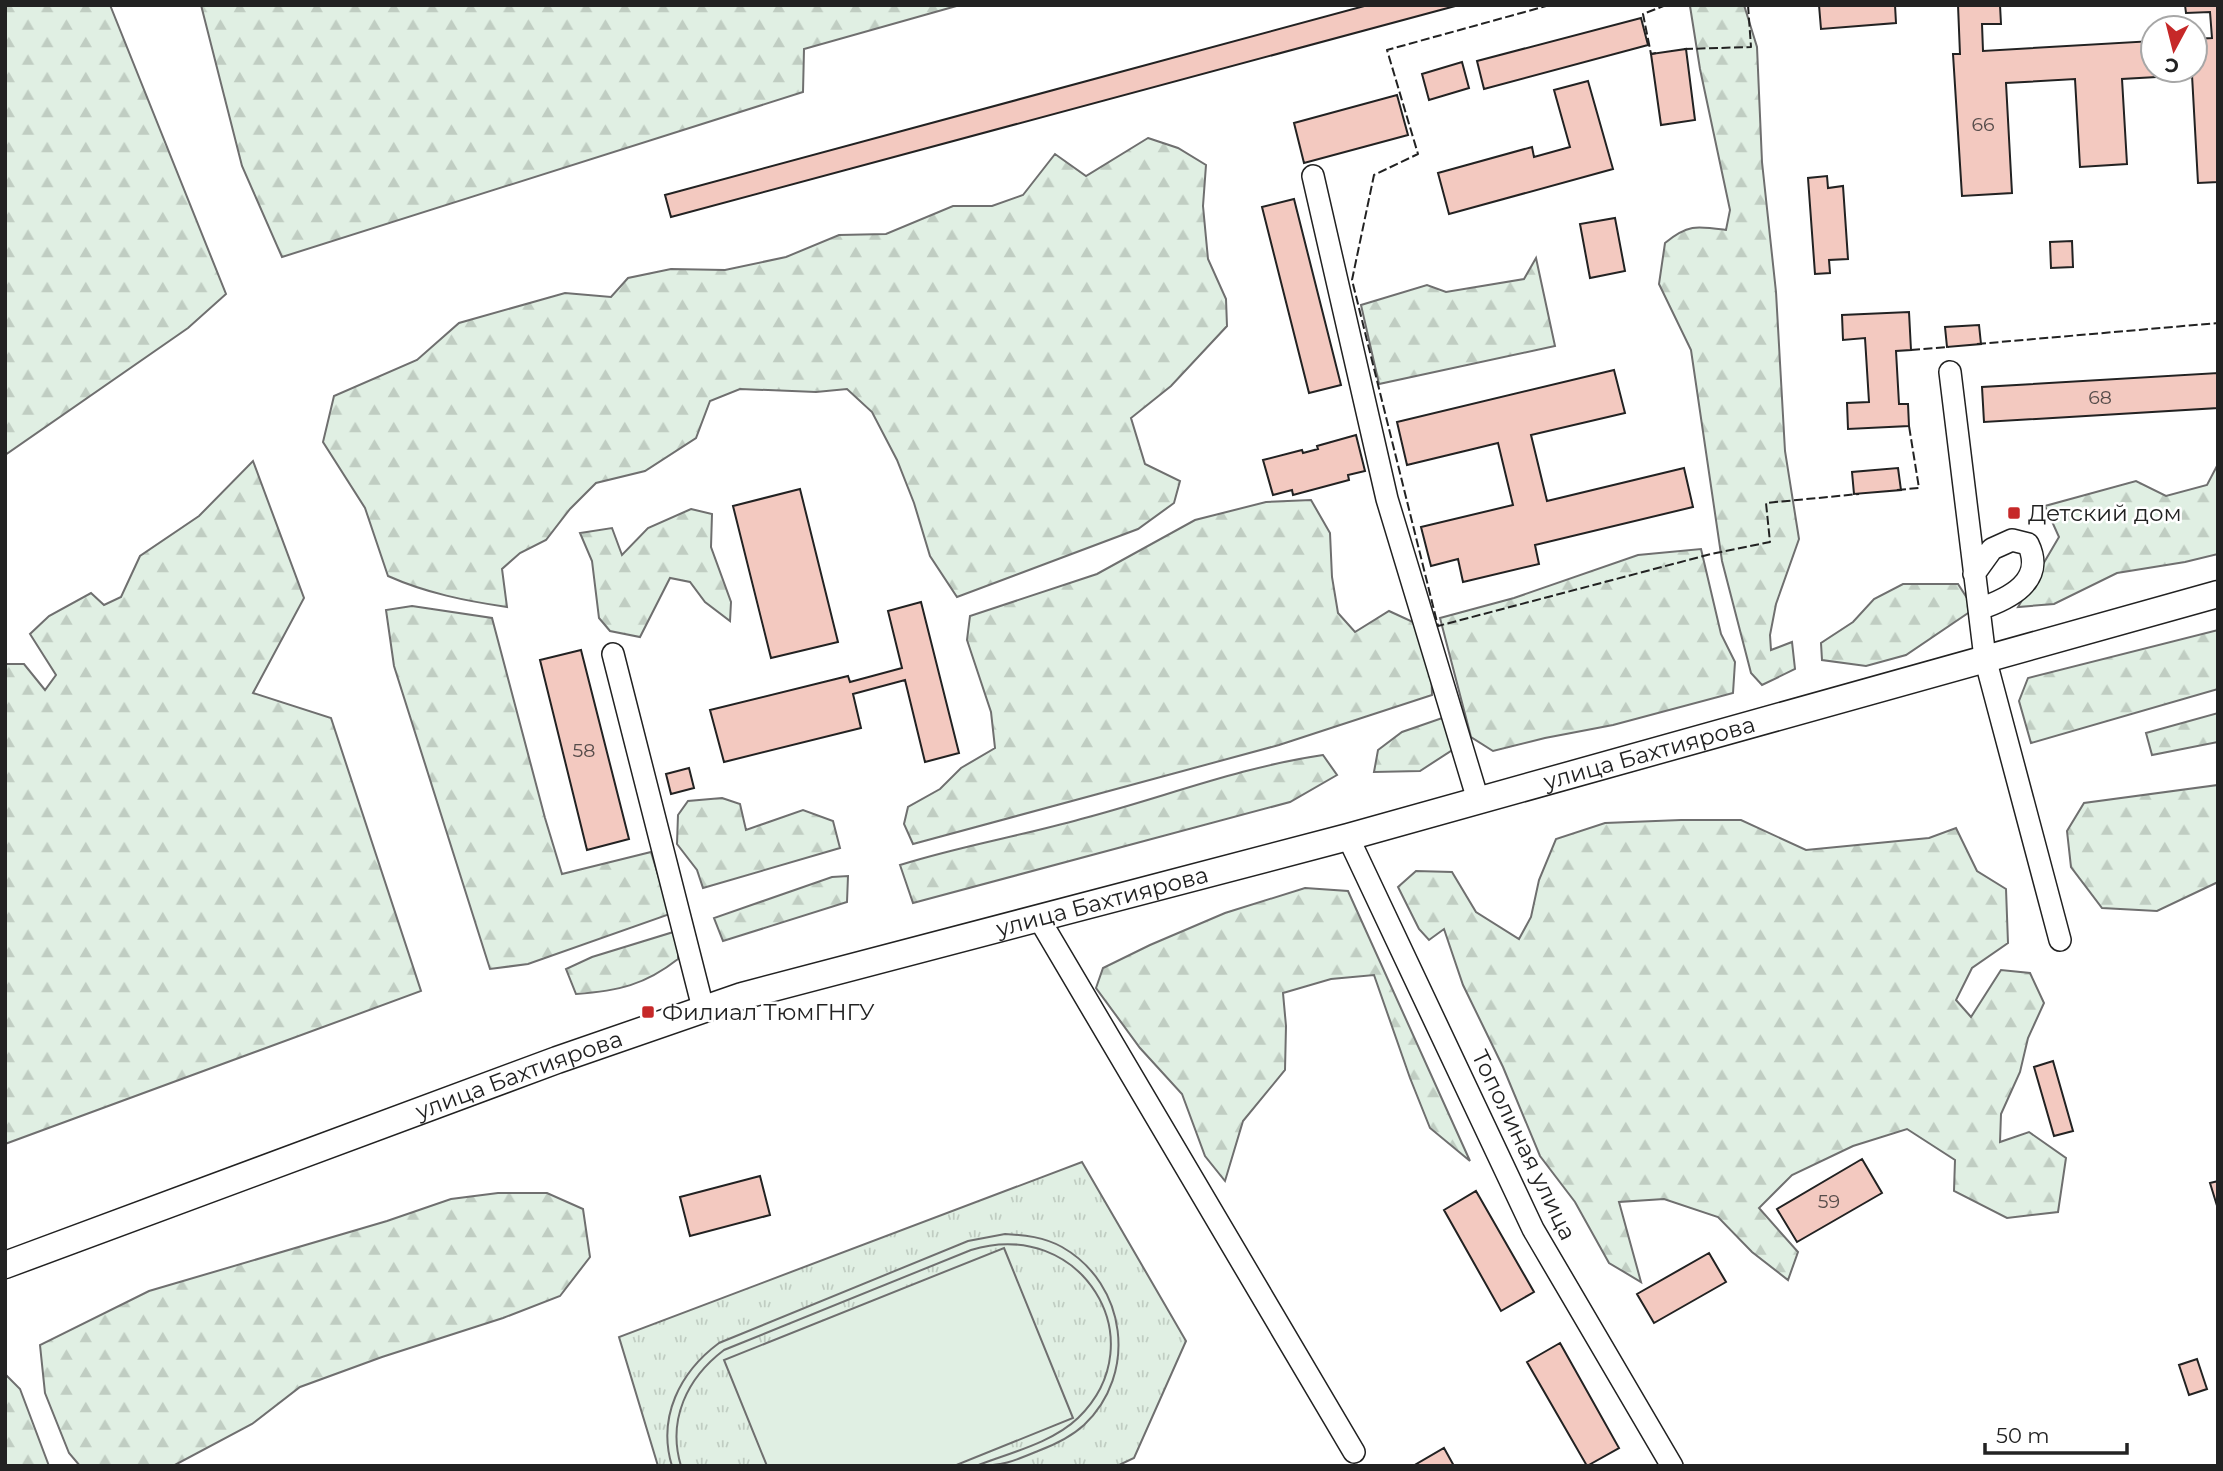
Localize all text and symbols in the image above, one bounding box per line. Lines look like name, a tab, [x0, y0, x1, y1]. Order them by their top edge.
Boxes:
north arrow	[2139, 14, 2209, 84]
text: С	[2164, 53, 2180, 78]
house number: 66	[1971, 113, 1995, 136]
house number: 68	[2088, 386, 2112, 409]
place label: Детский дом	[2028, 499, 2182, 527]
marker: Детский дом	[2006, 505, 2022, 521]
street label: улица Бахтиярова	[1539, 710, 1758, 796]
house number: 58	[573, 739, 595, 762]
street label: улица Бахтиярова	[992, 860, 1211, 943]
place label: Филиал ТюмГНГУ	[662, 998, 875, 1026]
marker: Филиал ТюмГНГУ	[640, 1004, 656, 1020]
street label: улица Бахтиярова	[411, 1024, 626, 1126]
street label: Тополиная улица	[1466, 1045, 1582, 1245]
house number: 59	[1818, 1190, 1840, 1213]
scale bar	[1985, 1412, 2127, 1456]
text: 50 m	[1996, 1423, 2050, 1448]

